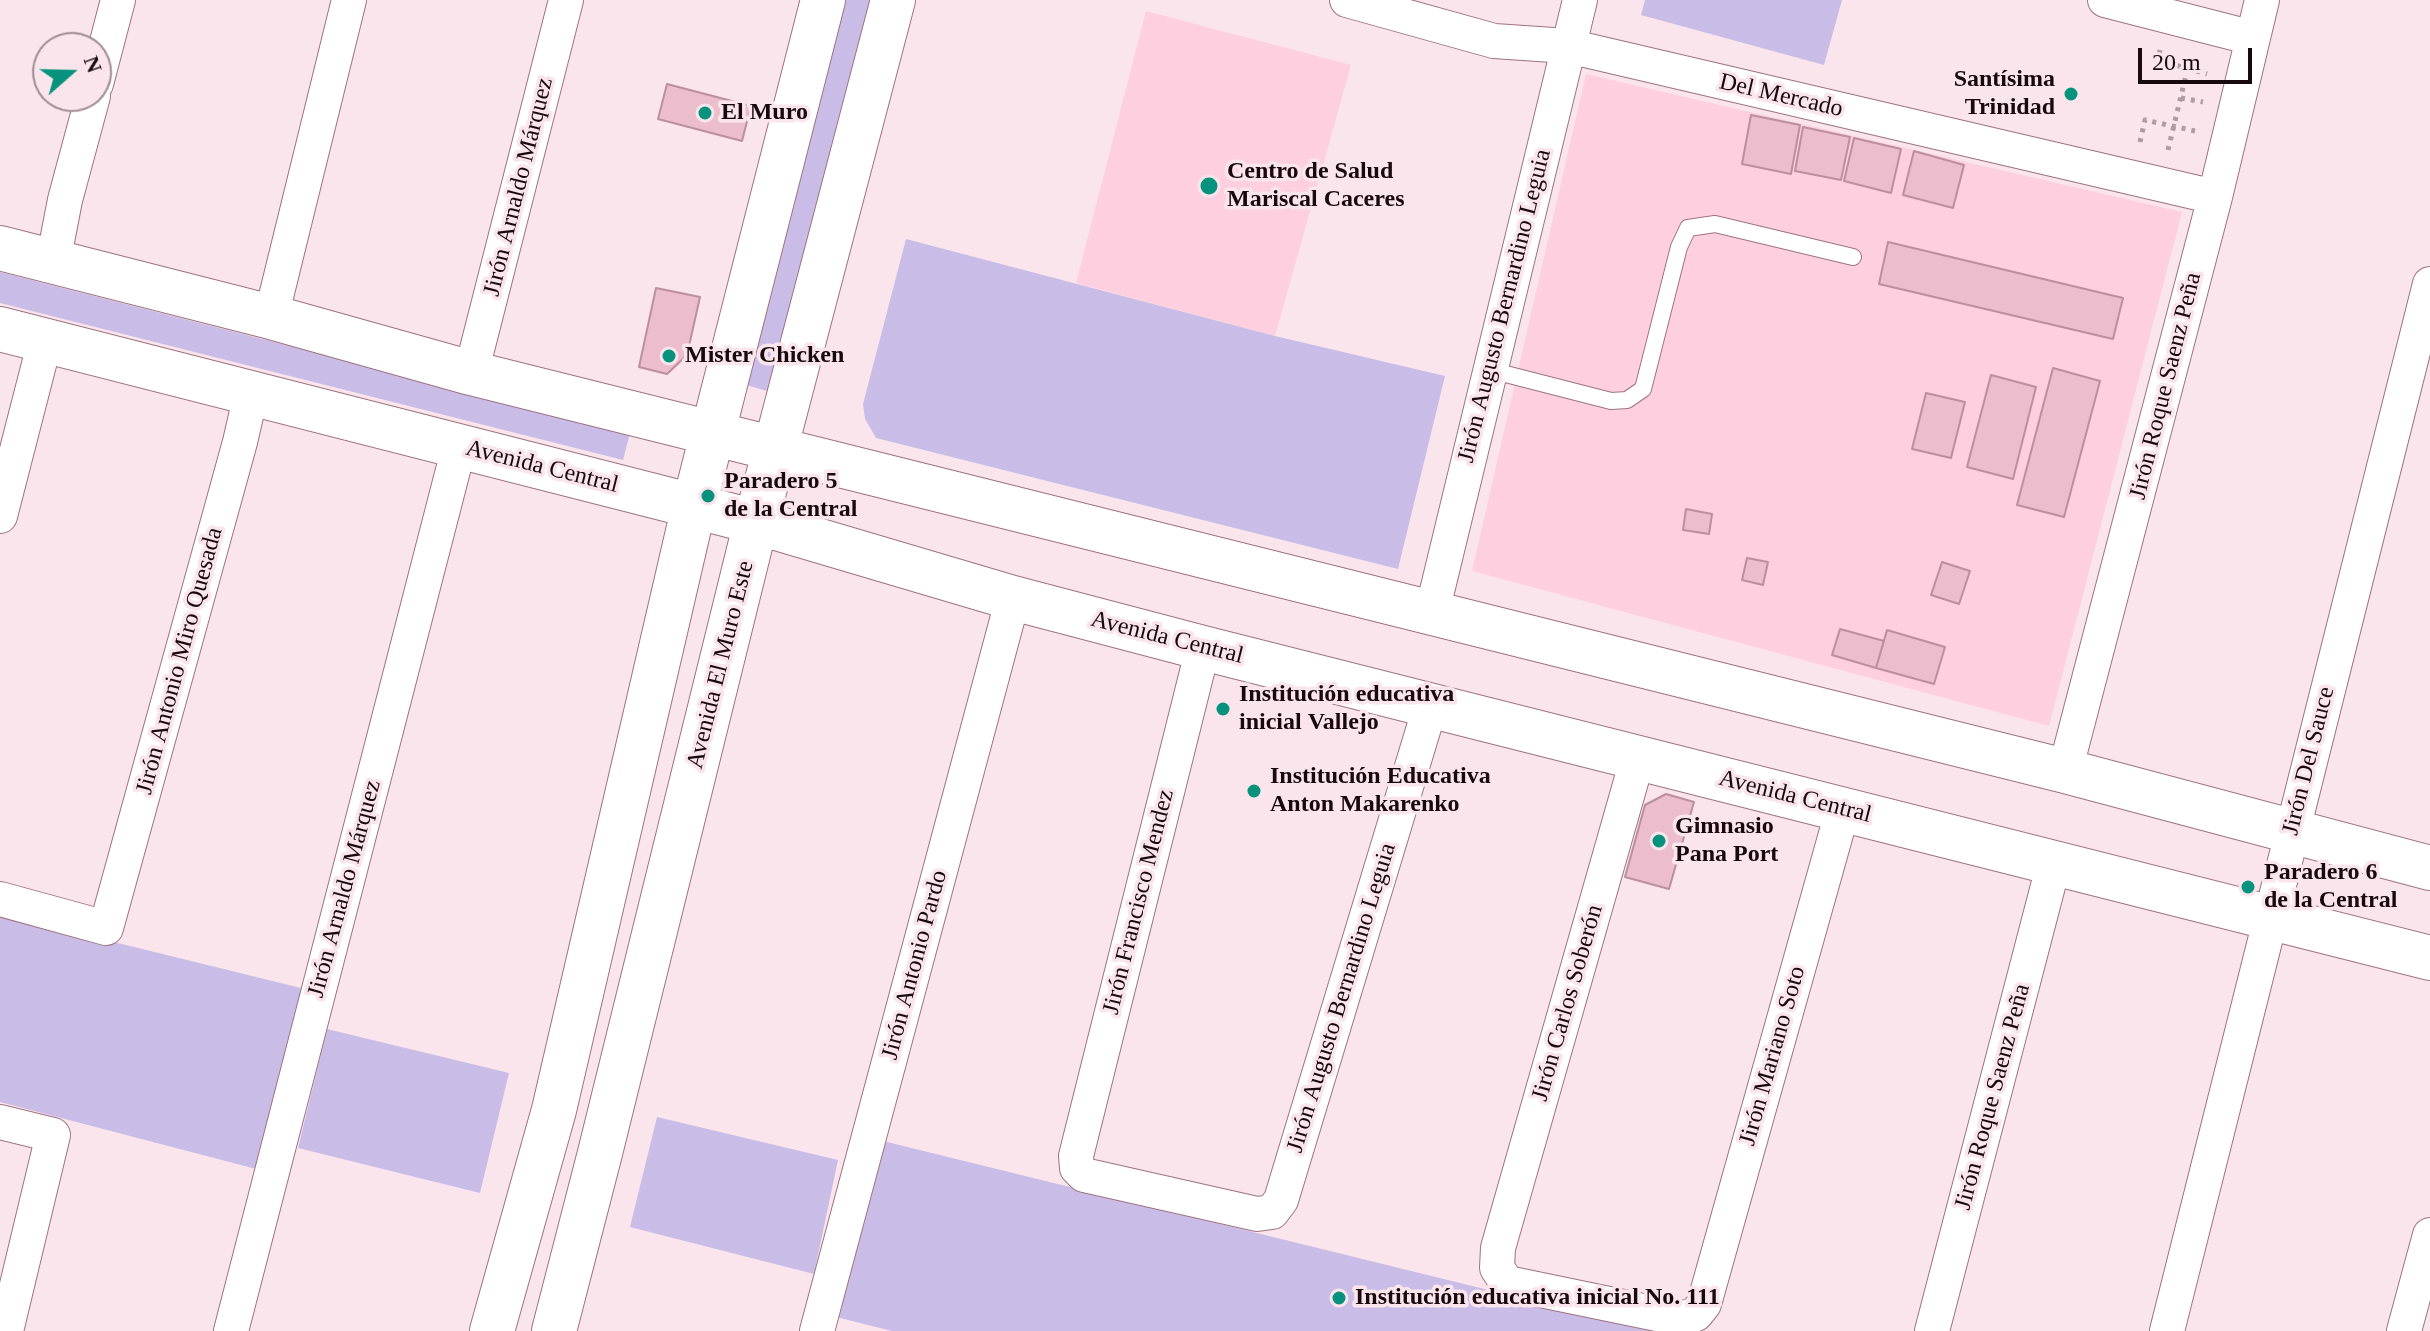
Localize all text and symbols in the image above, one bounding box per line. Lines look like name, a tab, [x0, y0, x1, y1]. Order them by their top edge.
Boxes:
north arrow	[32, 32, 112, 112]
scale bar	[2142, 32, 2256, 82]
text: 20 m	[2152, 49, 2201, 75]
text: N	[79, 53, 108, 76]
place label: Santísima Trinidad	[1954, 66, 2055, 122]
street label: Del Mercado	[1716, 68, 1846, 124]
street label: Jirón Arnaldo Márquez	[478, 75, 560, 299]
marker: Santísima Trinidad	[2062, 85, 2080, 103]
place label: El Muro	[721, 99, 808, 127]
marker: El Muro	[696, 104, 714, 122]
street label: Jirón Augusto Bernardino Leguia	[1452, 146, 1558, 466]
place label: Centro de Salud Mariscal Caceres	[1227, 158, 1404, 214]
marker: Centro de Salud Mariscal Caceres	[1198, 175, 1220, 197]
street label: Jirón Roque Saenz Peña	[2124, 270, 2208, 502]
place label: Mister Chicken	[685, 342, 844, 370]
marker: Mister Chicken	[660, 347, 678, 365]
street label: Avenida Central	[463, 434, 621, 500]
place label: Paradero 5 de la Central	[724, 468, 857, 524]
marker: Paradero 5 de la Central	[699, 487, 717, 505]
street label: Jirón Antonio Miro Quesada	[130, 524, 230, 798]
street label: Avenida El Muro Este	[681, 558, 761, 772]
street label: Avenida Central	[1088, 605, 1246, 671]
place label: Institución educativa inicial Vallejo	[1239, 681, 1454, 737]
street label: Jirón Del Sauce	[2277, 684, 2341, 838]
marker: Institución educativa inicial Vallejo	[1214, 700, 1232, 718]
place label: Institución Educativa Anton Makarenko	[1270, 763, 1491, 819]
street label: Avenida Central	[1716, 764, 1874, 830]
street label: Jirón Arnaldo Márquez	[302, 777, 388, 1001]
marker: Institución Educativa Anton Makarenko	[1245, 782, 1263, 800]
street label: Jirón Francisco Mendez	[1097, 787, 1181, 1017]
place label: Gimnasio Pana Port	[1675, 813, 1778, 869]
marker: Gimnasio Pana Port	[1650, 832, 1668, 850]
street label: Jirón Augusto Bernardino Leguia	[1281, 840, 1403, 1156]
place label: Paradero 6 de la Central	[2264, 859, 2397, 915]
street label: Jirón Antonio Pardo	[876, 867, 954, 1063]
marker: Paradero 6 de la Central	[2239, 878, 2257, 896]
street label: Jirón Carlos Soberón	[1526, 902, 1610, 1104]
street label: Jirón Mariano Soto	[1734, 963, 1812, 1149]
street label: Jirón Roque Saenz Peña	[1949, 981, 2037, 1213]
place label: Institución educativa inicial No. 111	[1355, 1284, 1720, 1312]
marker: Institución educativa inicial No. 111	[1330, 1289, 1348, 1307]

